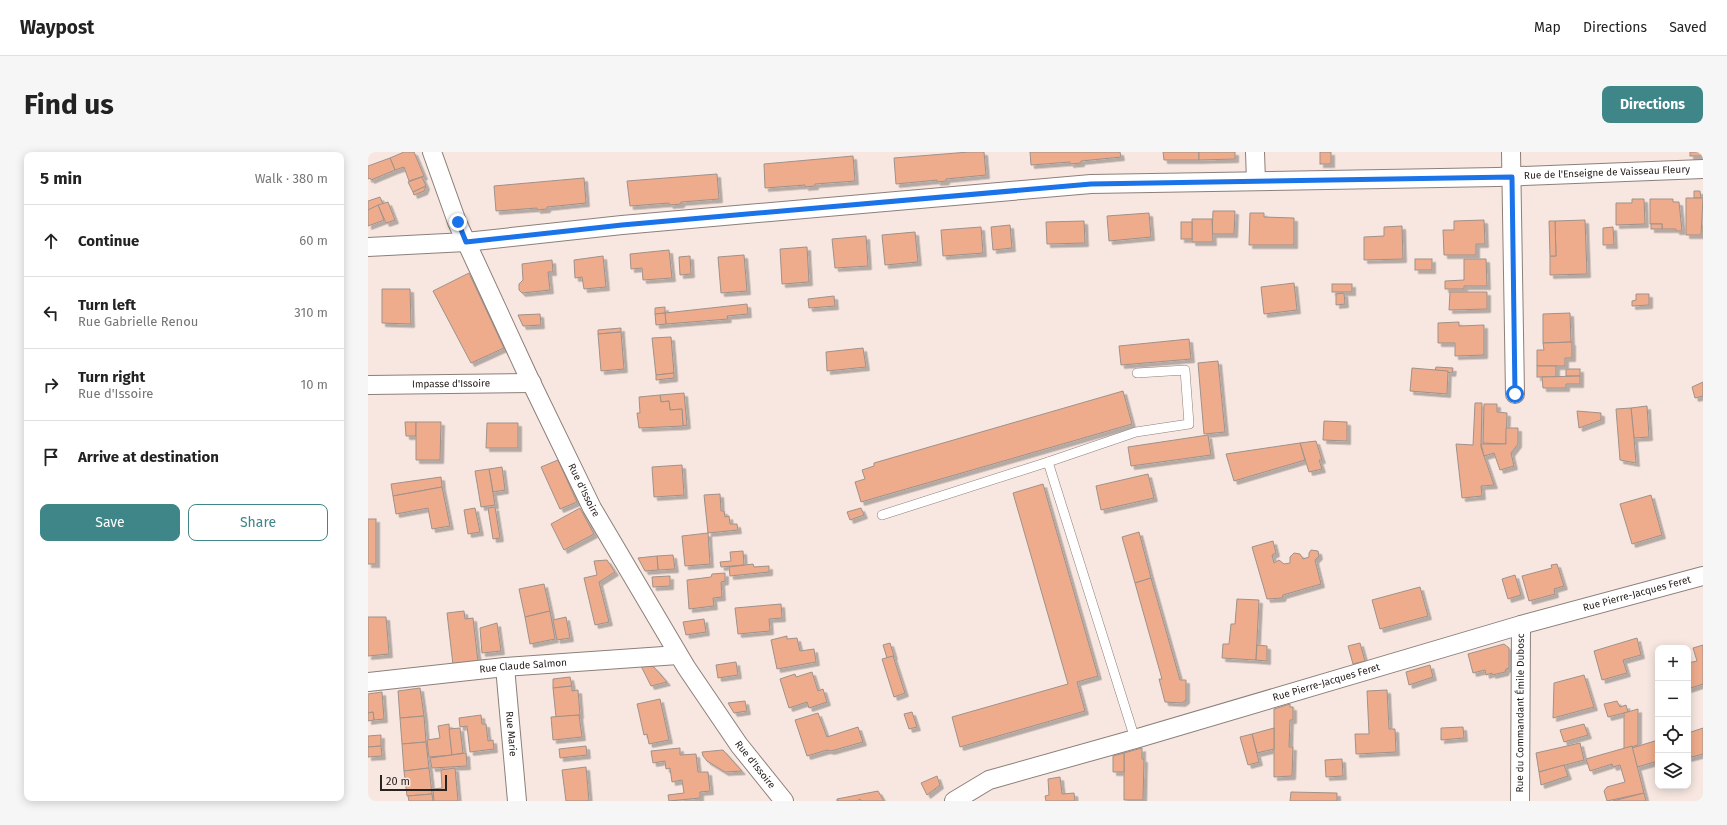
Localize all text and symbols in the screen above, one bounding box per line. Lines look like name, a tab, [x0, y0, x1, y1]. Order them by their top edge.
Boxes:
text: Waypost	[20, 16, 94, 39]
text: Map	[1534, 19, 1561, 36]
text: Directions	[1583, 19, 1647, 36]
text: Saved	[1669, 19, 1707, 36]
button: Directions	[1602, 86, 1703, 123]
text: Find us	[24, 88, 114, 121]
street label: Rue de l'Enseigne de Vaisseau Fleury	[1524, 164, 1690, 182]
text: 5 min	[40, 168, 82, 189]
text: Walk · 380 m	[255, 171, 328, 186]
route end	[449, 213, 467, 231]
icon: ahead	[40, 230, 62, 252]
text: Continue	[78, 232, 139, 250]
text: 60 m	[299, 233, 328, 248]
text: Turn left	[78, 296, 136, 314]
icon: left	[40, 302, 62, 324]
text: 310 m	[294, 305, 328, 320]
text: Rue Gabrielle Renou	[78, 314, 198, 329]
text: Turn right	[78, 368, 145, 386]
icon: right	[40, 374, 62, 396]
text: 10 m	[301, 377, 328, 392]
street label: Impasse d'Issoire	[412, 378, 490, 390]
route start	[1506, 385, 1524, 403]
text: Rue d'Issoire	[78, 386, 153, 401]
icon: arrive	[40, 446, 62, 468]
text: Arrive at destination	[78, 448, 219, 466]
street label: Rue d'Issoire	[565, 462, 602, 519]
button: Save	[40, 504, 180, 541]
button: Share	[188, 504, 328, 541]
street label: Rue Pierre-Jacques Feret	[1582, 573, 1693, 614]
street label: Rue du Commandant Émile Dubosc	[1513, 633, 1527, 793]
map controls	[1655, 645, 1691, 789]
button: +	[1655, 645, 1691, 681]
street label: Rue Claude Salmon	[479, 657, 567, 676]
street label: Rue Pierre-Jacques Feret	[1271, 661, 1382, 704]
button: −	[1655, 681, 1691, 717]
street label: Rue Marie	[503, 711, 519, 757]
button: locate	[1655, 717, 1691, 753]
street label: Rue d'Issoire	[732, 739, 778, 791]
button: layers	[1655, 753, 1691, 789]
scale bar	[380, 773, 447, 792]
text: 20 m	[386, 775, 410, 788]

